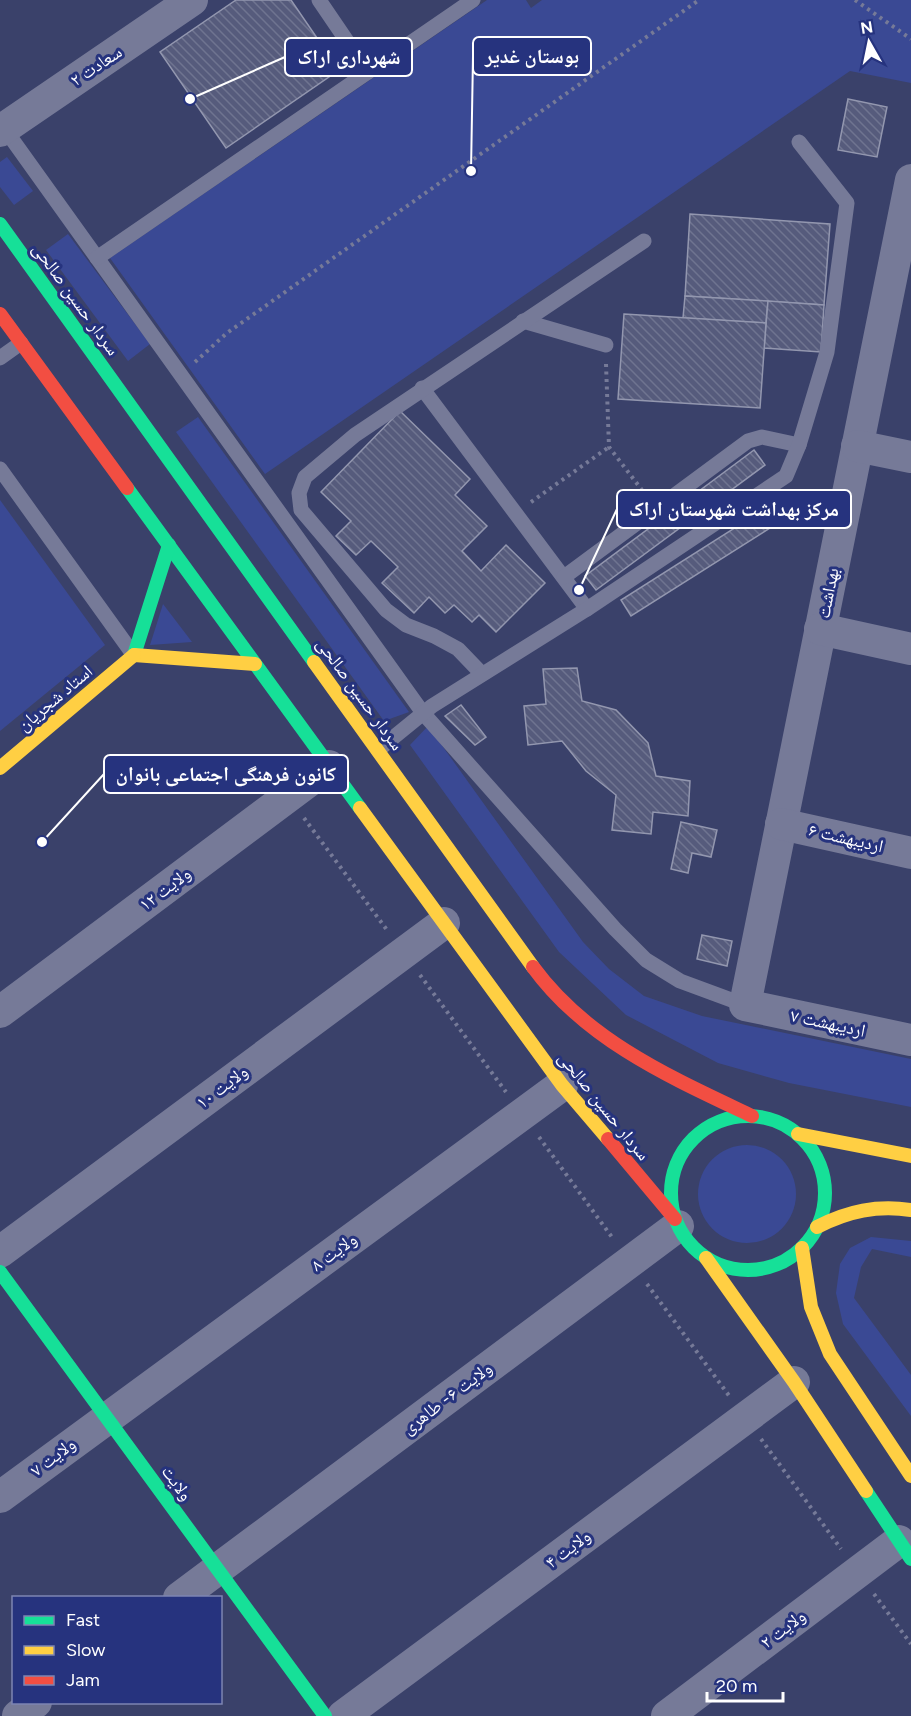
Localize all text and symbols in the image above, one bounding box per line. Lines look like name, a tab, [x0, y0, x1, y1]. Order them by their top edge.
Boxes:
north arrow	[839, 12, 899, 72]
text: N	[859, 17, 874, 38]
callout: بوستان غدیر	[473, 37, 591, 75]
callout: شهرداری اراک	[285, 38, 412, 76]
street label: سعادت ۲	[66, 41, 126, 91]
text: بوستان غدیر	[484, 44, 579, 68]
text: شهرداری اراک	[298, 45, 400, 69]
street label: سردار حسین صالحی	[28, 238, 124, 360]
callout: مرکز بهداشت شهرستان اراک	[617, 490, 851, 528]
text: مرکز بهداشت شهرستان اراک	[629, 497, 839, 521]
street label: بهداشت	[812, 566, 844, 620]
street label: سردار حسین صالحی	[312, 633, 408, 755]
street label: استاد شجریان	[13, 660, 97, 736]
callout: کانون فرهنگی اجتماعی بانوان	[104, 755, 348, 793]
text: کانون فرهنگی اجتماعی بانوان	[116, 762, 336, 787]
street label: اردیبهشت ۶	[806, 819, 886, 857]
street label: ولایت ۱۲	[135, 862, 195, 916]
street label: اردیبهشت ۷	[788, 1004, 868, 1042]
street label: سردار حسین صالحی	[553, 1047, 655, 1165]
street label: ولایت ۱۰	[192, 1060, 252, 1114]
street label: ولایت ۸	[307, 1228, 361, 1276]
street label: ولایت ۶- طاهری	[398, 1357, 496, 1439]
street label: ولایت ۷	[26, 1433, 80, 1481]
street label: ولایت	[157, 1461, 197, 1505]
street label: ولایت ۴	[541, 1525, 595, 1573]
legend	[12, 1596, 222, 1704]
street label: ولایت ۲	[756, 1605, 810, 1653]
text: Fast	[66, 1609, 100, 1631]
text: Slow	[66, 1639, 105, 1661]
scale bar	[707, 1665, 784, 1703]
text: Jam	[66, 1669, 100, 1691]
text: 20 m	[716, 1675, 757, 1697]

